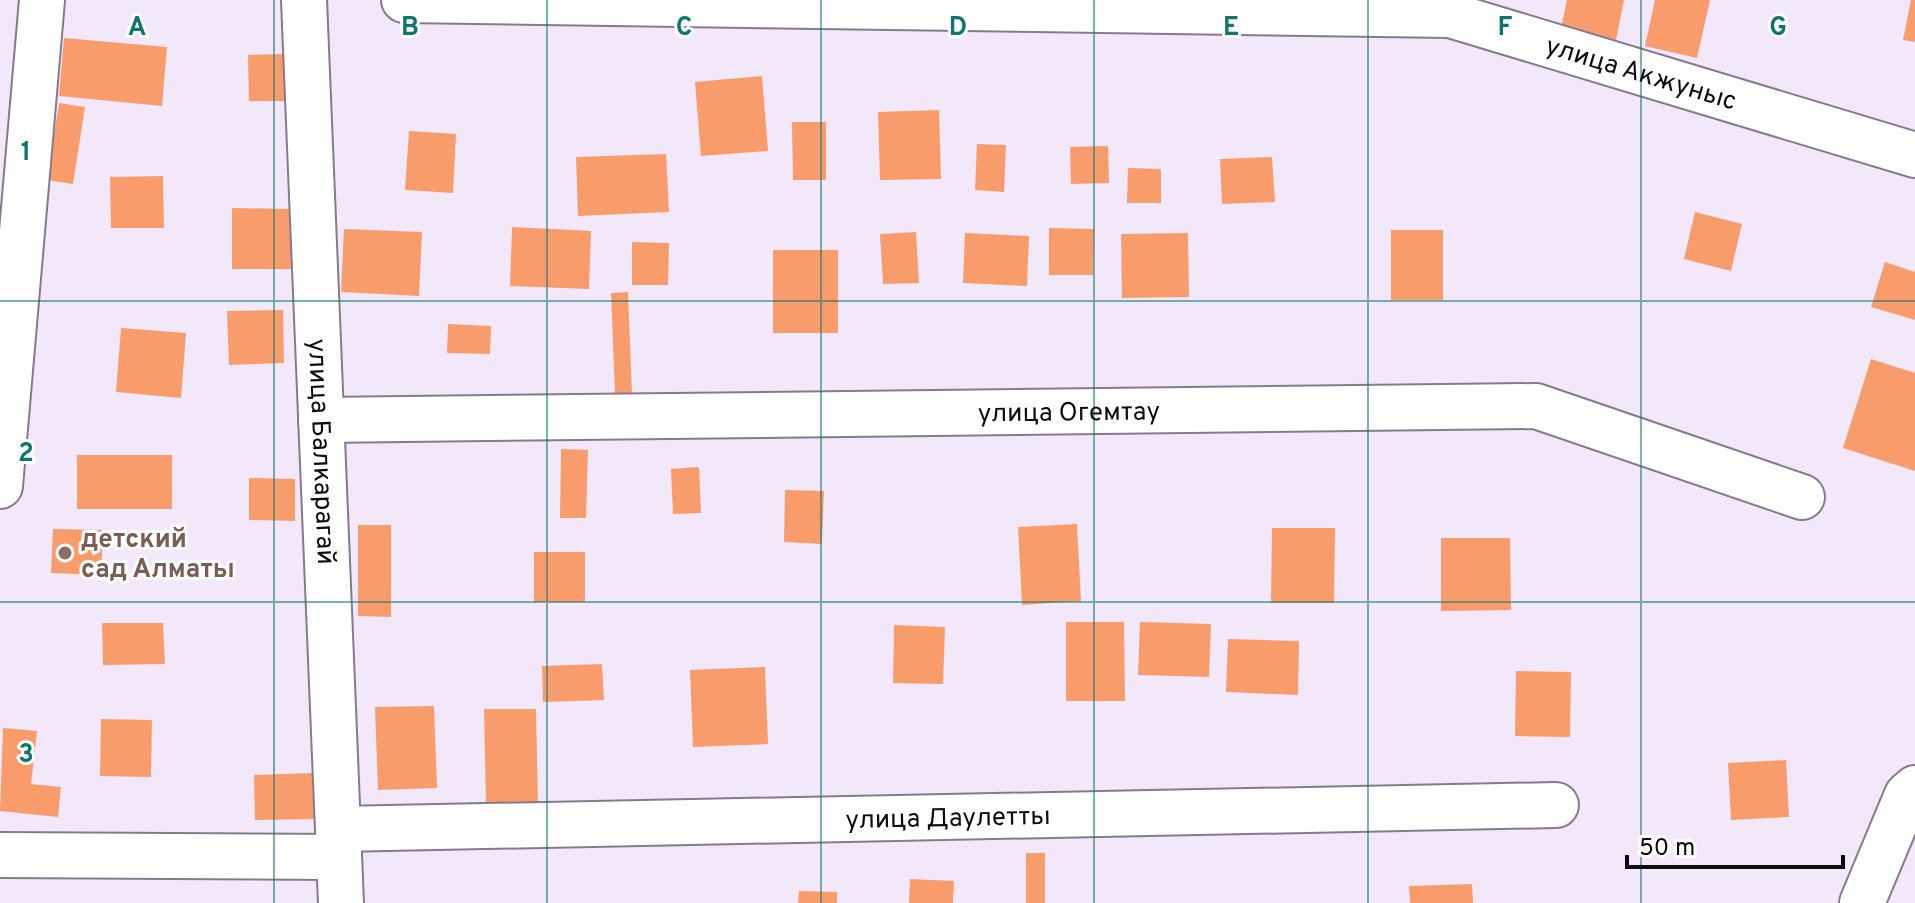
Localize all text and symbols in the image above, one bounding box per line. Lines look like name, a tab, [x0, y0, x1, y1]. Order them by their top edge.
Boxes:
text: A	[128, 12, 146, 45]
text: B	[401, 12, 419, 45]
text: C	[676, 12, 692, 45]
text: D	[949, 12, 967, 45]
text: E	[1223, 12, 1239, 45]
text: F	[1498, 12, 1513, 45]
text: G	[1769, 12, 1787, 45]
street label: улица Акжуныс	[1541, 31, 1740, 119]
text: 1	[21, 137, 31, 170]
street label: улица Балкарагай	[299, 338, 341, 565]
street label: улица Огемтау	[978, 396, 1160, 431]
text: 2	[18, 438, 34, 471]
place label: детский сад Алматы	[81, 524, 235, 587]
marker: детский сад Алматы	[56, 544, 74, 562]
text: 3	[18, 739, 34, 772]
street label: улица Даулетты	[845, 801, 1051, 838]
scale bar	[1627, 819, 1843, 869]
text: 50 m	[1639, 834, 1695, 864]

